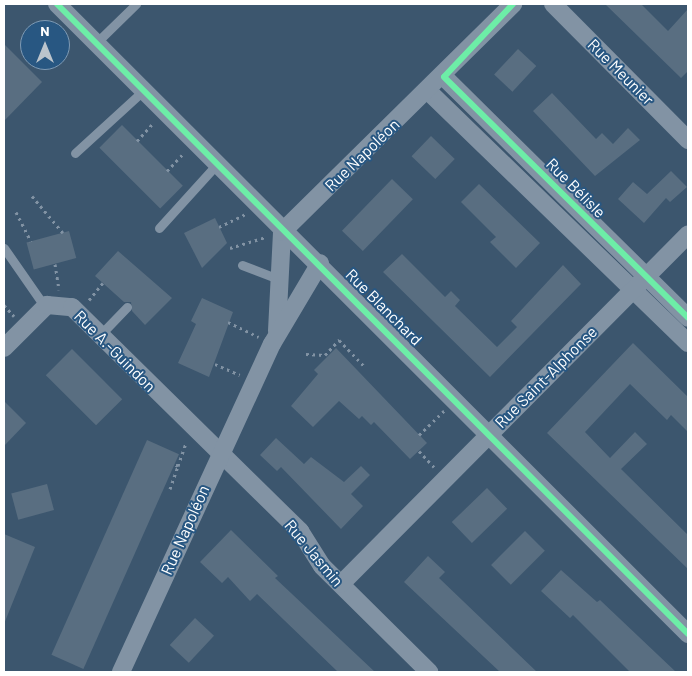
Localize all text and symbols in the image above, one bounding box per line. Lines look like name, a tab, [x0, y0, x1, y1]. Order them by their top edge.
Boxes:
north arrow	[20, 20, 70, 70]
text: N	[40, 22, 50, 39]
street label: Rue Meunier	[584, 35, 658, 109]
street label: Rue Napoléon	[321, 115, 403, 195]
street label: Rue Bélisle	[542, 154, 610, 222]
street label: Rue Blanchard	[342, 265, 426, 349]
street label: Rue A.-Guindon	[70, 306, 160, 396]
street label: Rue Saint-Alphonse	[491, 322, 601, 432]
street label: Rue Napoléon	[157, 482, 213, 578]
street label: Rue Jasmin	[281, 516, 347, 590]

